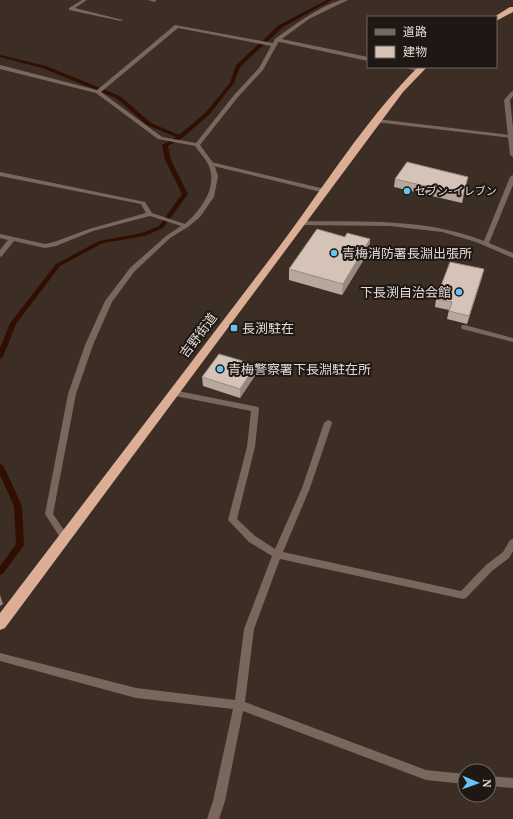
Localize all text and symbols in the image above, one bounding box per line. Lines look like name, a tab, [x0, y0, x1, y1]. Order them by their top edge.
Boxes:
legend	[367, 16, 497, 68]
text: 道路	[403, 24, 427, 39]
text: 建物	[403, 44, 427, 59]
place label: セブン-イレブン	[415, 184, 497, 198]
marker: セブン-イレブン	[402, 186, 412, 196]
place label: 青梅消防署長淵出張所	[342, 244, 472, 262]
marker: 青梅消防署長淵出張所	[329, 248, 339, 258]
place label: 下長渕自治会館	[360, 283, 451, 301]
marker: 下長渕自治会館	[454, 287, 464, 297]
street label: 吉野街道	[175, 309, 221, 361]
place label: 長渕駐在	[242, 319, 294, 337]
marker: 長渕駐在	[229, 323, 239, 333]
place label: 青梅警察署下長淵駐在所	[228, 360, 371, 378]
marker: 青梅警察署下長淵駐在所	[215, 364, 225, 374]
north arrow	[457, 763, 497, 803]
text: N	[480, 779, 494, 788]

